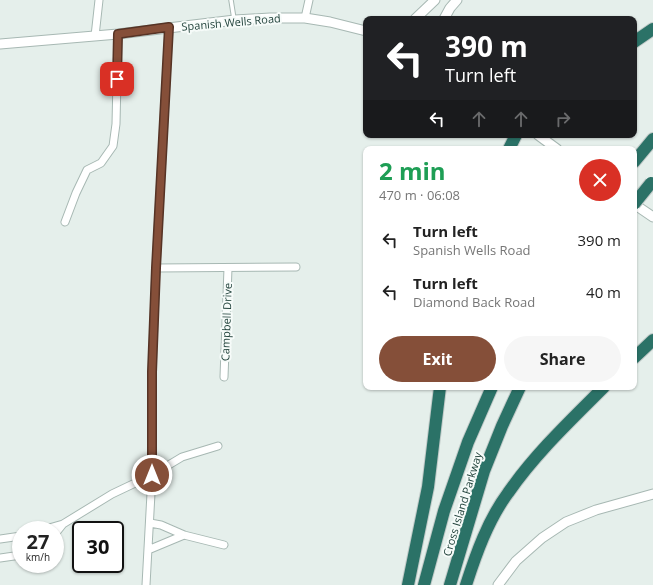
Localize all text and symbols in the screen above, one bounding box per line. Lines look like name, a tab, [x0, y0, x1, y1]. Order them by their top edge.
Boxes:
street label: Spanish Wells Road	[181, 10, 281, 34]
text: 390 m	[445, 27, 528, 65]
icon: left	[379, 32, 431, 84]
pin	[100, 62, 134, 96]
text: Turn left	[445, 63, 516, 87]
icon: arrive	[106, 68, 128, 90]
icon: left	[426, 108, 448, 130]
icon: ahead	[468, 108, 490, 130]
icon: ahead	[510, 108, 532, 130]
icon: right	[552, 108, 574, 130]
text: 2 min	[379, 154, 446, 187]
button: close	[579, 159, 621, 201]
text: 470 m · 06:08	[379, 186, 460, 204]
text: Turn left	[413, 221, 478, 241]
icon: left	[379, 229, 401, 251]
text: 390 m	[577, 230, 621, 250]
text: Spanish Wells Road	[413, 241, 531, 259]
text: Turn left	[413, 273, 478, 293]
icon: left	[379, 281, 401, 303]
text: 40 m	[586, 282, 621, 302]
street label: Campbell Drive	[217, 283, 235, 361]
text: Diamond Back Road	[413, 293, 535, 311]
button: Exit	[379, 336, 496, 382]
button: Share	[504, 336, 621, 382]
street label: Cross Island Parkway	[439, 450, 485, 558]
position arrow	[131, 454, 173, 496]
speed limit sign: 30	[72, 521, 124, 573]
text: 27	[27, 528, 49, 555]
text: km/h	[26, 550, 50, 564]

